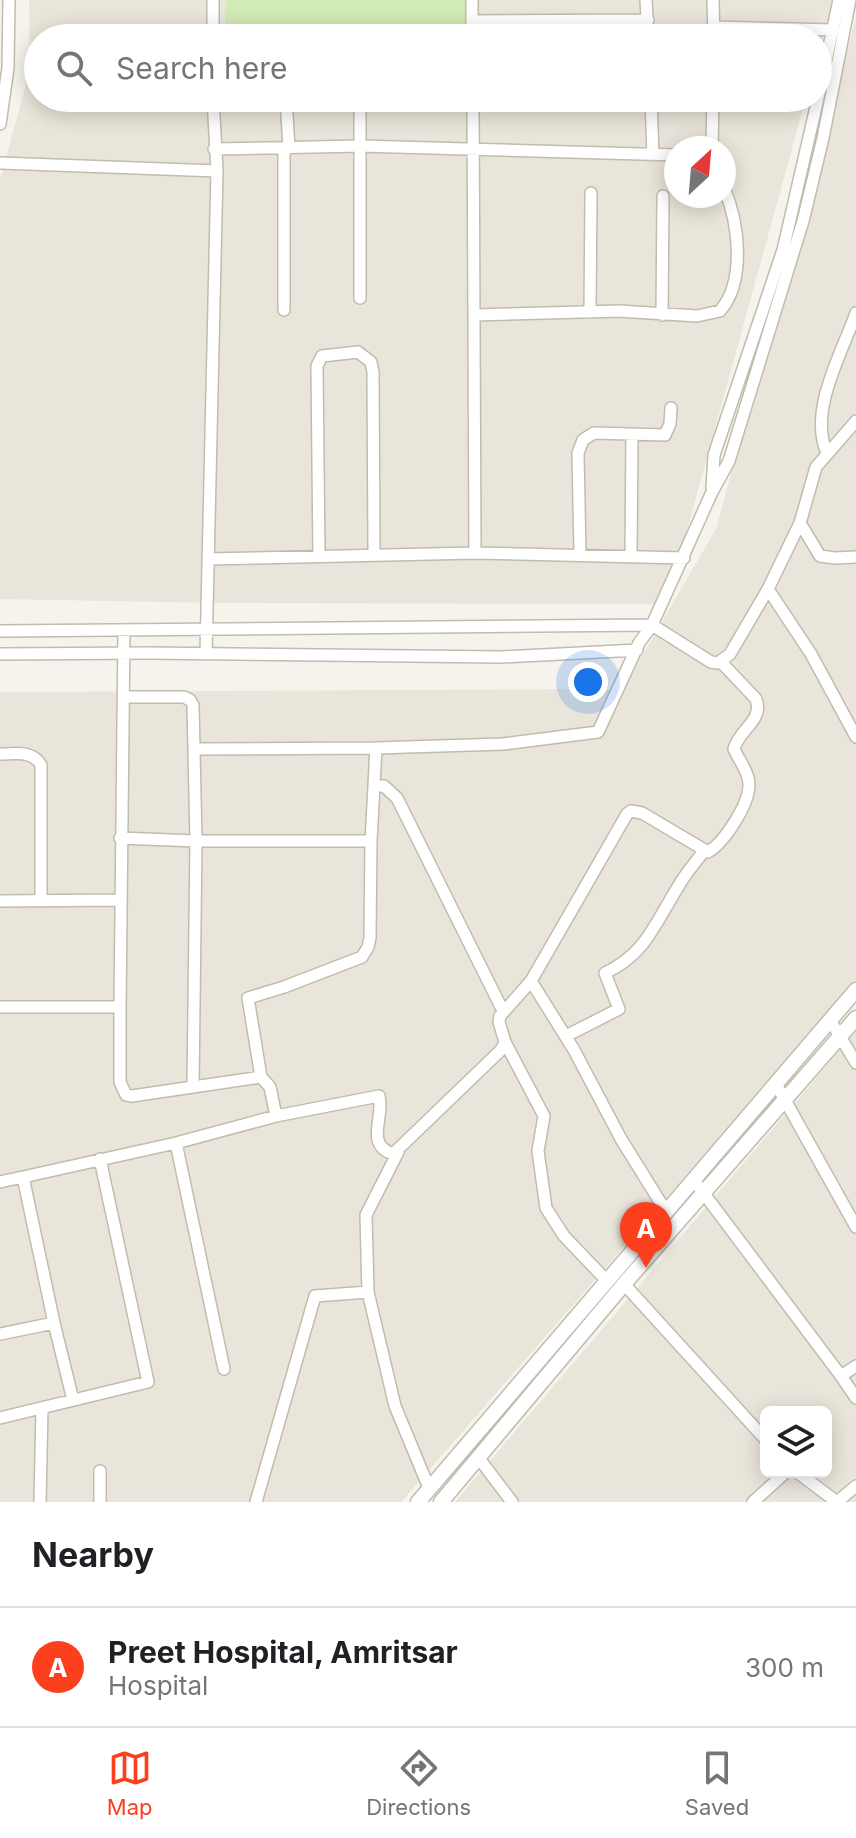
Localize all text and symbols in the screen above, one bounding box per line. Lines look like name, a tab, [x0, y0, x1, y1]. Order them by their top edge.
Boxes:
search box	[24, 24, 832, 112]
icon: search	[52, 46, 96, 90]
text: Search here	[116, 50, 288, 86]
north arrow	[664, 136, 736, 208]
your location	[568, 662, 608, 702]
pin: A	[620, 1202, 672, 1268]
map controls	[760, 1406, 832, 1478]
button: layers	[760, 1406, 832, 1478]
text: Nearby	[32, 1534, 154, 1575]
text: Preet Hospital, Amritsar	[108, 1634, 458, 1670]
text: A	[48, 1652, 68, 1683]
text: 300 m	[745, 1652, 824, 1683]
text: Hospital	[108, 1670, 208, 1701]
tab: Map	[107, 1746, 153, 1820]
tab: Directions	[366, 1746, 471, 1820]
tab: Saved	[685, 1746, 749, 1820]

